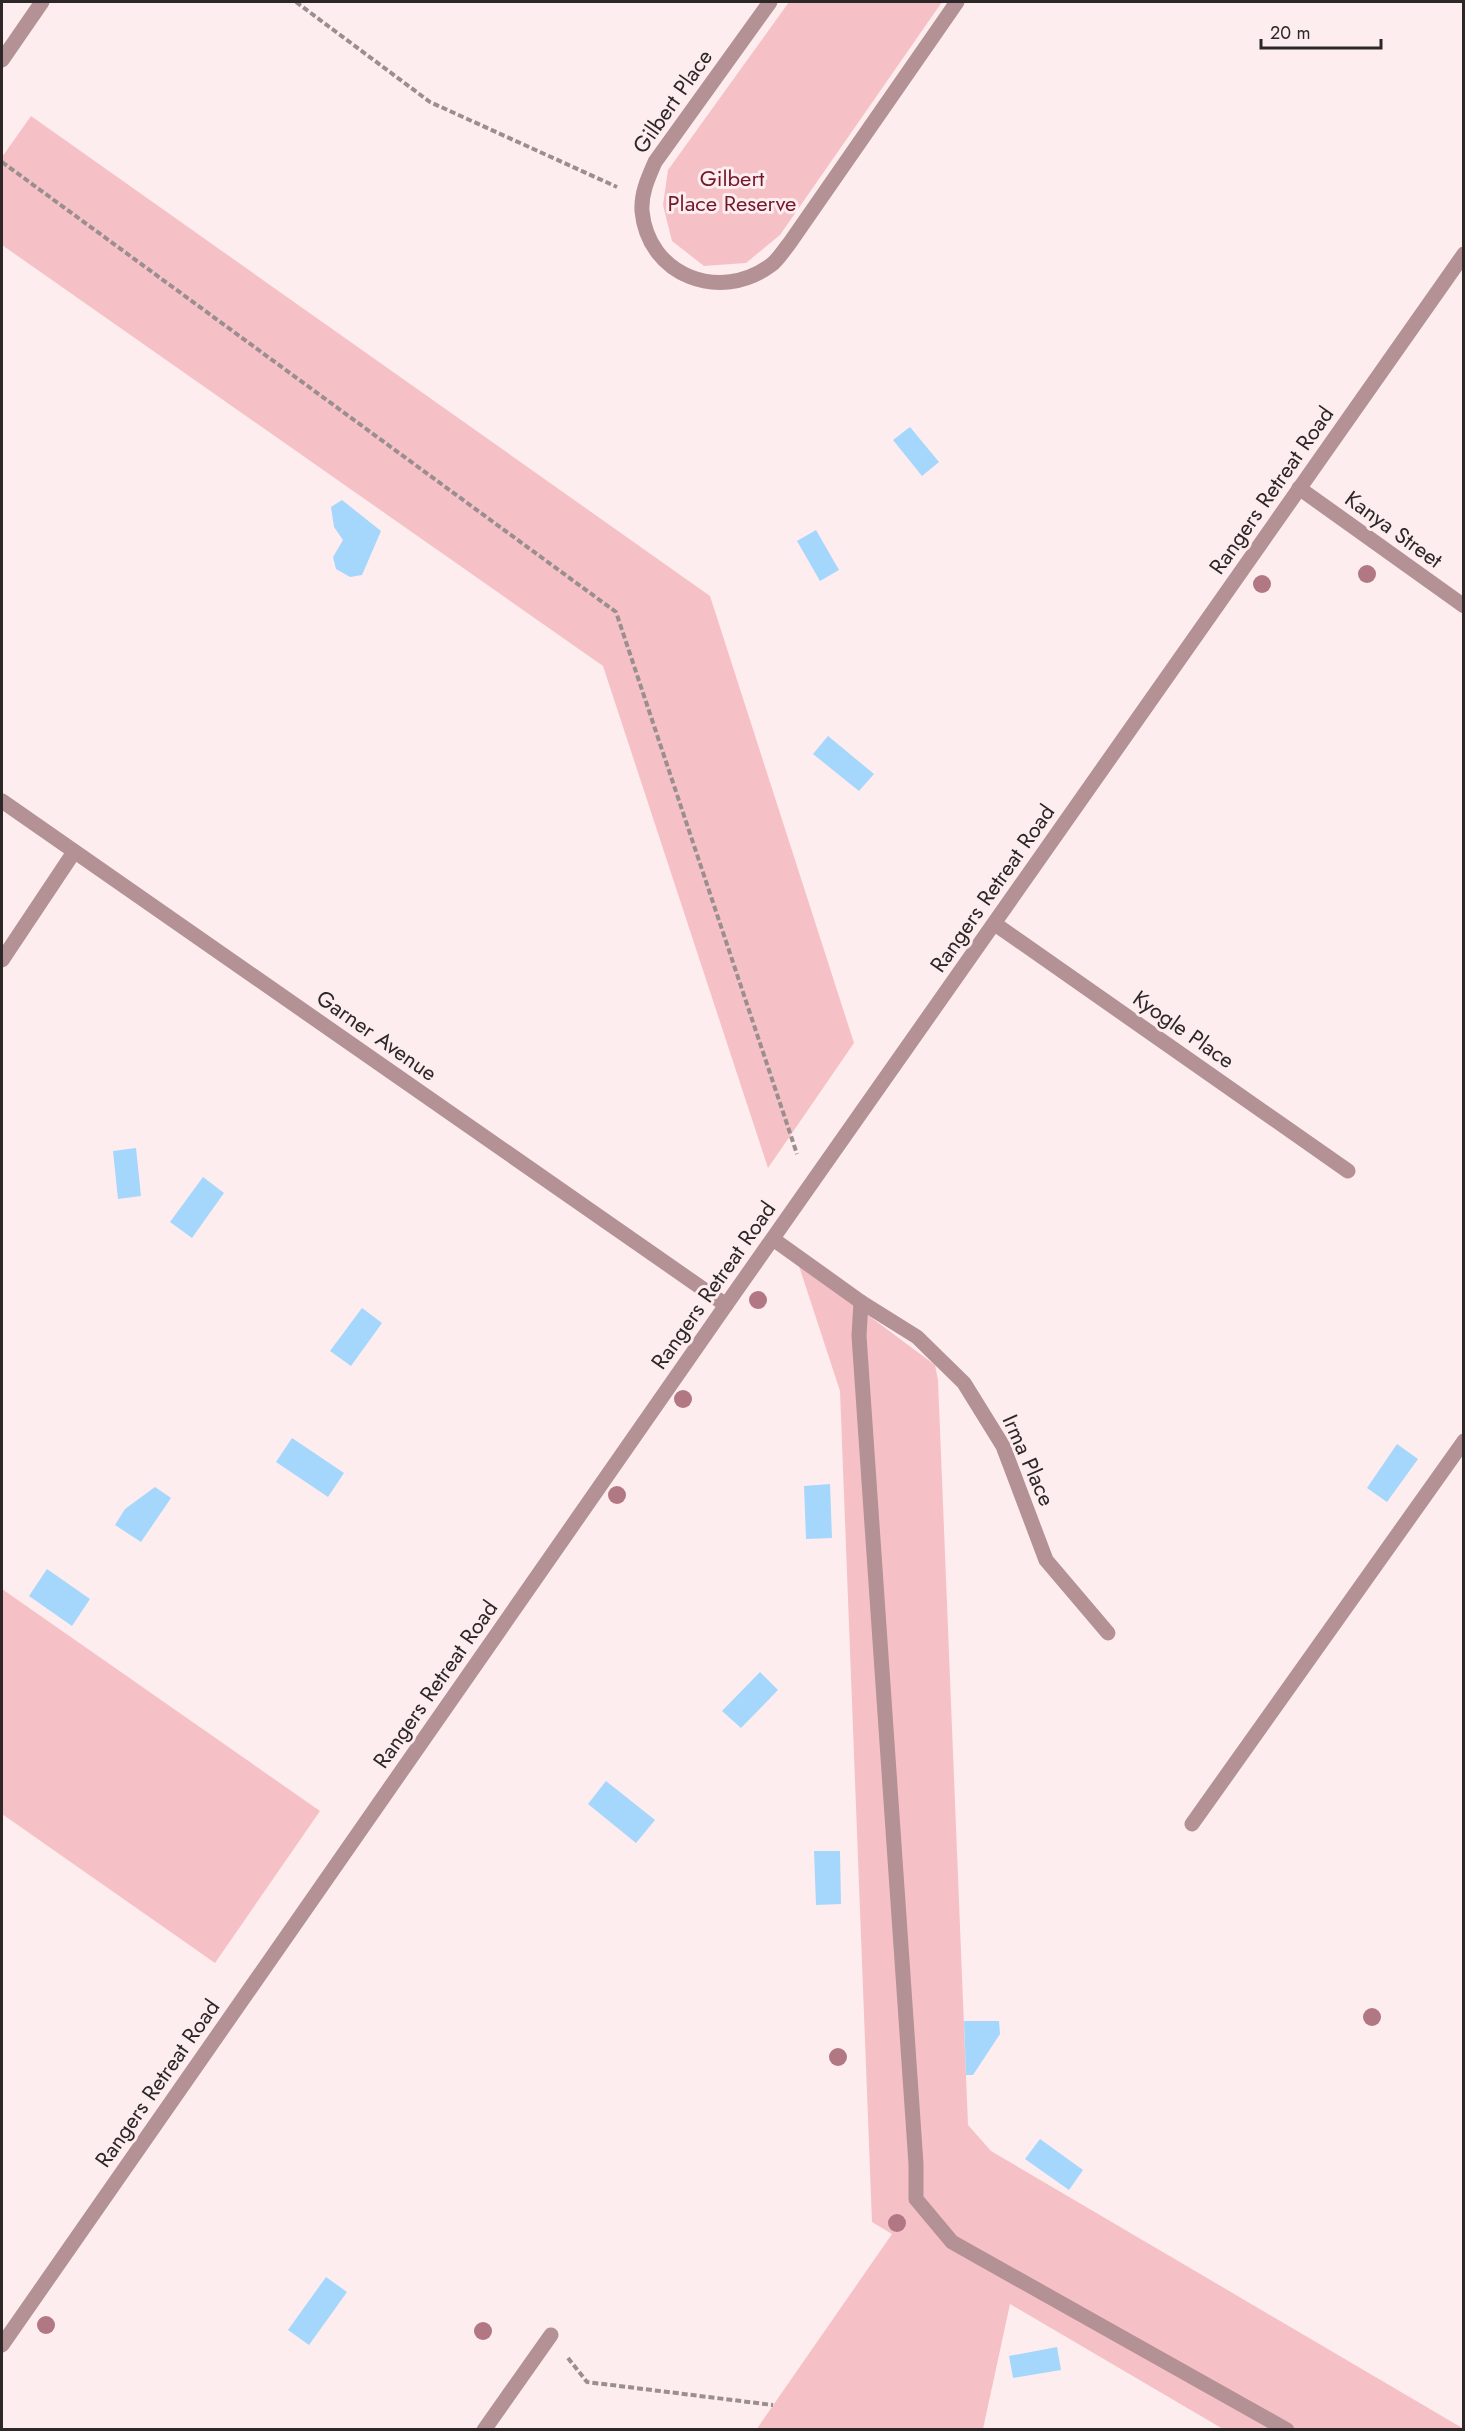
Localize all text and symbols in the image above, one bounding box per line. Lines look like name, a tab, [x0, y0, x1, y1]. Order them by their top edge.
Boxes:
scale bar	[1261, 12, 1381, 50]
text: 20 m	[1270, 20, 1310, 46]
street label: Gilbert Place	[624, 42, 720, 160]
park label: Gilbert Place Reserve	[668, 162, 796, 219]
street label: Rangers Retreat Road	[1201, 399, 1341, 581]
street label: Kanya Street	[1339, 483, 1450, 576]
street label: Rangers Retreat Road	[922, 797, 1062, 979]
street label: Garner Avenue	[310, 982, 444, 1088]
street label: Kyogle Place	[1127, 982, 1241, 1076]
street label: Rangers Retreat Road	[643, 1194, 783, 1376]
street label: Irma Place	[995, 1409, 1063, 1511]
street label: Rangers Retreat Road	[365, 1593, 505, 1775]
street label: Rangers Retreat Road	[87, 1992, 227, 2174]

